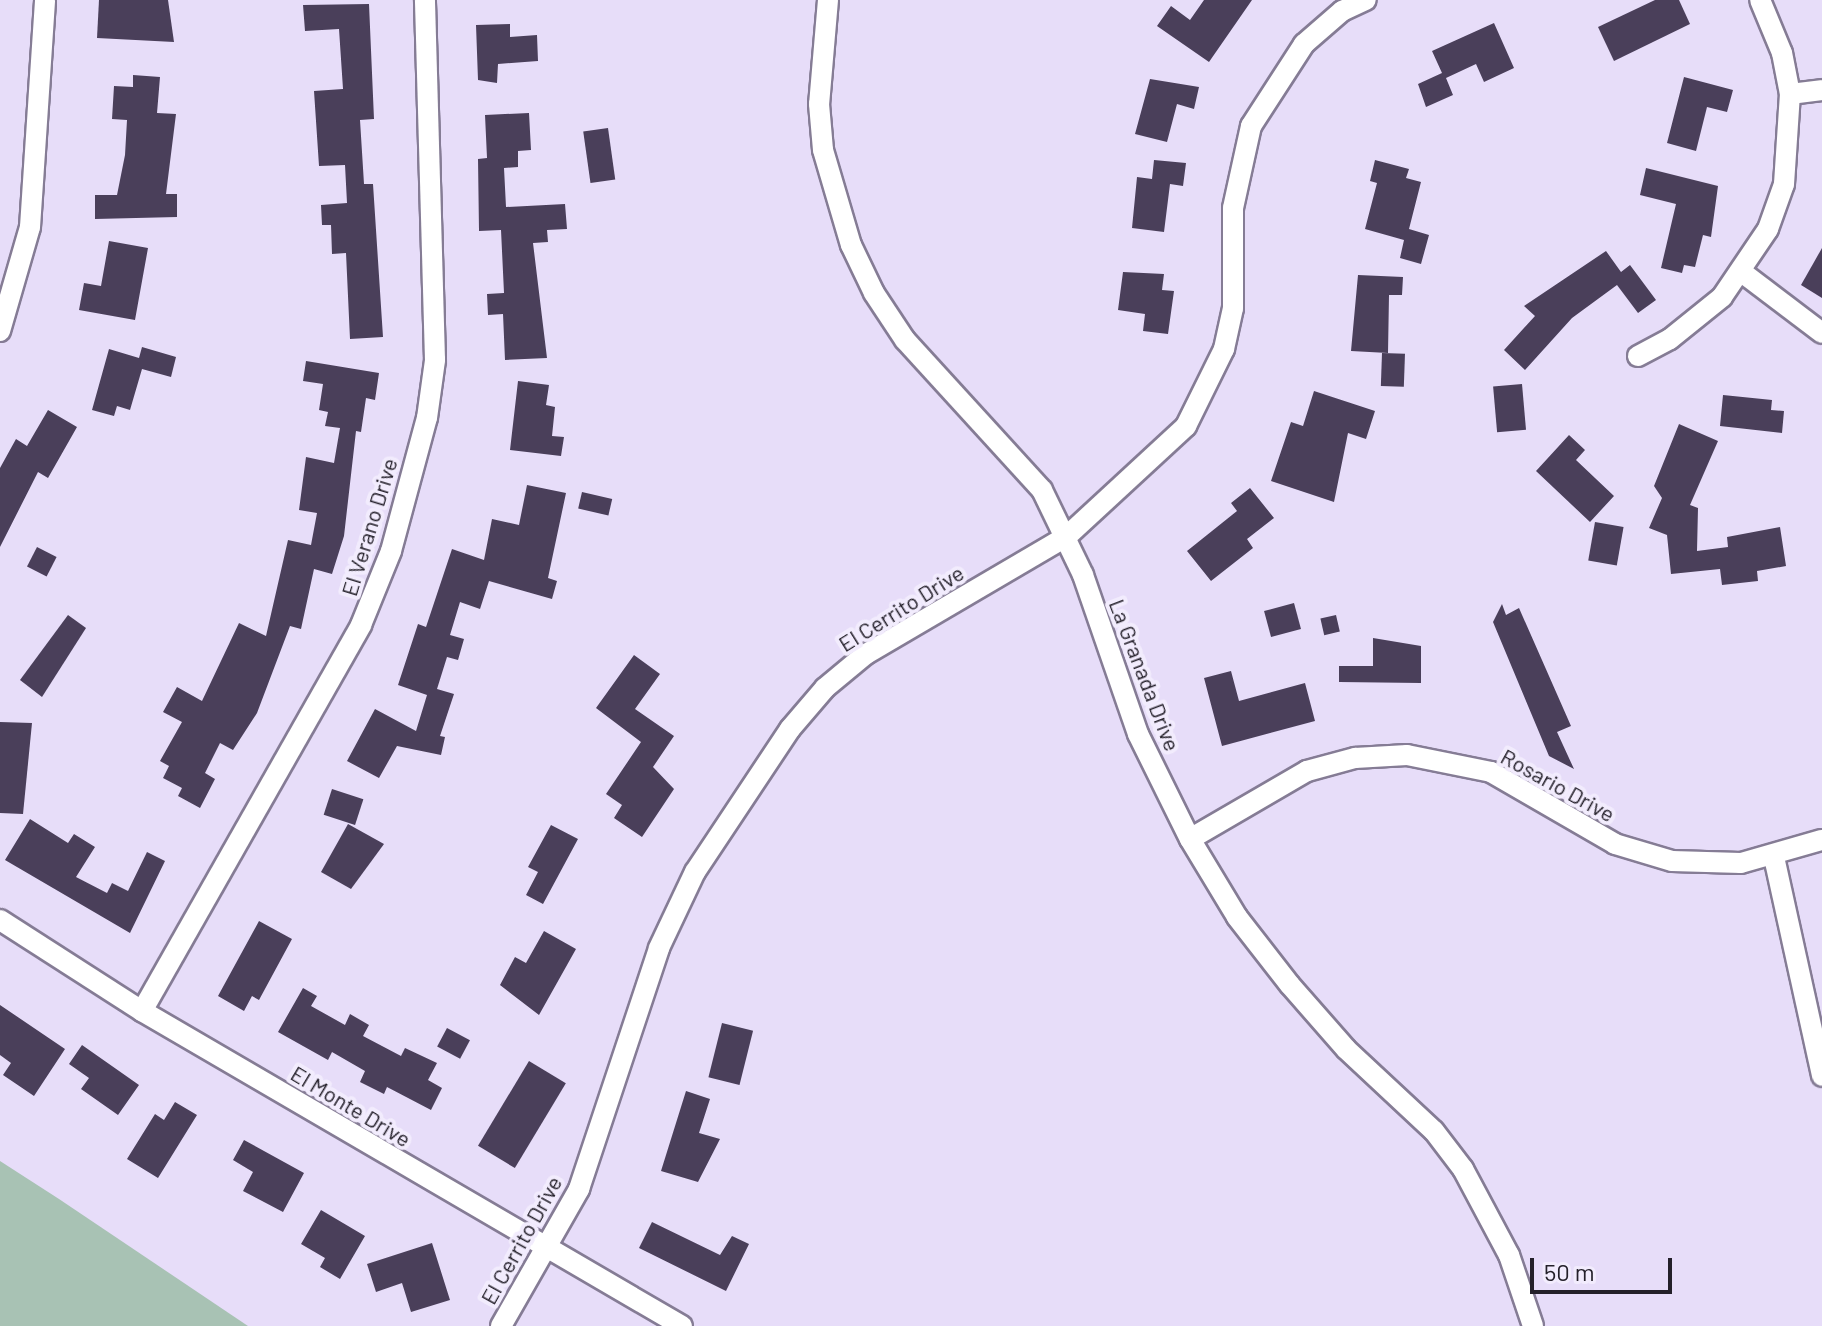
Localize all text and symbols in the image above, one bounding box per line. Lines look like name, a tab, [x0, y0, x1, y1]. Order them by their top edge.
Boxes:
street label: El Verano Drive	[336, 455, 402, 599]
street label: El Cerrito Drive	[834, 559, 968, 657]
street label: La Granada Drive	[1104, 595, 1186, 755]
street label: Rosario Drive	[1496, 743, 1620, 827]
street label: El Monte Drive	[286, 1060, 416, 1152]
street label: El Cerrito Drive	[475, 1171, 567, 1309]
scale bar	[1534, 1242, 1676, 1292]
text: 50 m	[1544, 1257, 1595, 1286]

